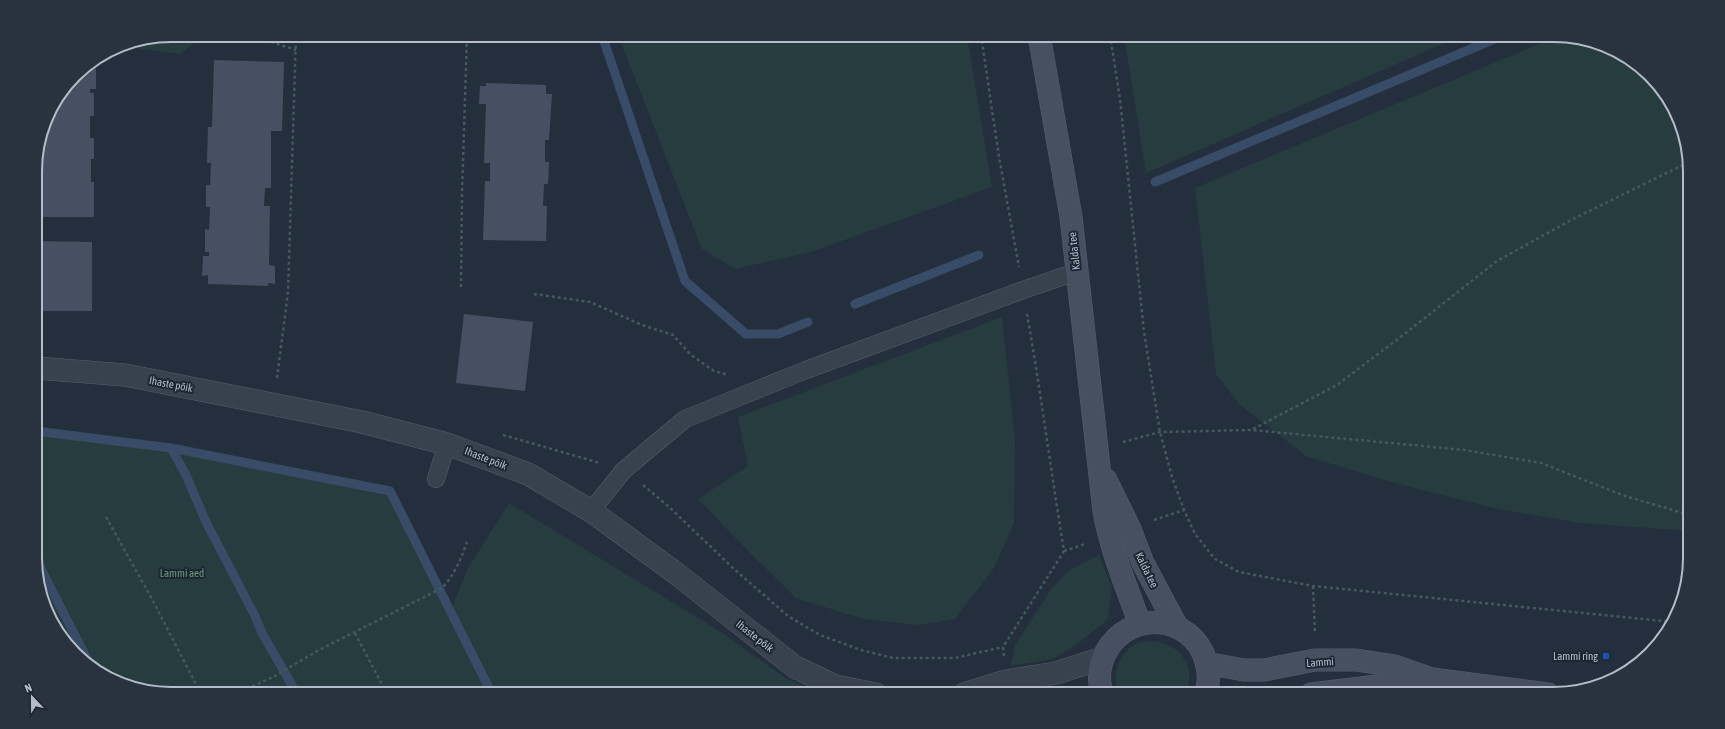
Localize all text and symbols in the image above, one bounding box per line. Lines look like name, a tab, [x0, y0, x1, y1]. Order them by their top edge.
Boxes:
street label: Kalda tee	[1066, 232, 1082, 270]
street label: Ihaste põik	[148, 374, 194, 394]
street label: Ihaste põik	[463, 444, 509, 472]
street label: Kalda tee	[1133, 550, 1161, 590]
park label: Lammi aed	[160, 567, 204, 579]
street label: Ihaste põik	[734, 618, 776, 655]
place label: Lammi ring	[1553, 650, 1598, 662]
marker: Lammi ring	[1601, 651, 1611, 661]
street label: Lammi	[1306, 655, 1334, 669]
north arrow	[12, 677, 52, 717]
text: N	[23, 681, 34, 695]

